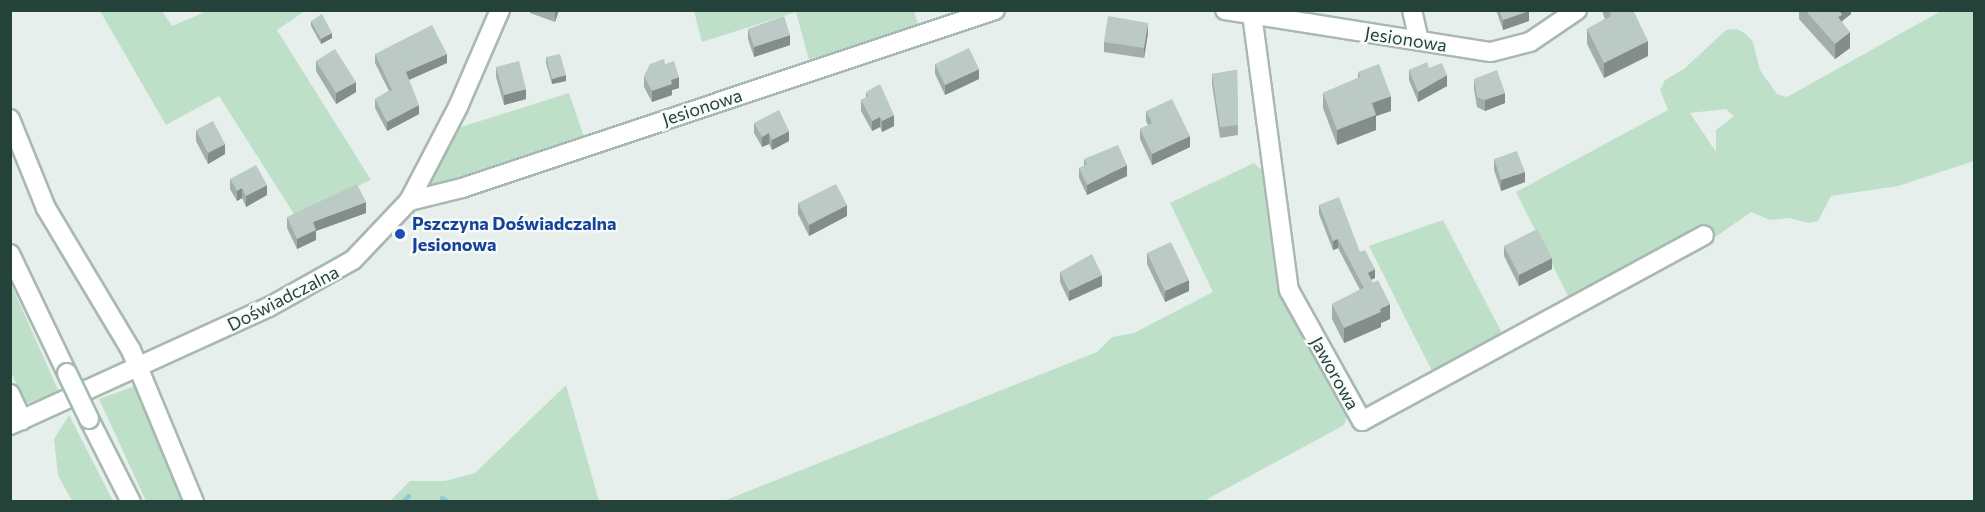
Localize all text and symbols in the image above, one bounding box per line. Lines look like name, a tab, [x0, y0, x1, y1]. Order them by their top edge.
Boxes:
street label: Jesionowa	[1363, 22, 1449, 56]
street label: Jesionowa	[659, 84, 745, 130]
place label: Pszczyna Doświadczalna Jesionowa	[412, 213, 617, 256]
marker: Pszczyna Doświadczalna Jesionowa	[393, 227, 407, 241]
street label: Doświadczalna	[224, 261, 342, 335]
street label: Jaworowa	[1306, 333, 1364, 413]

